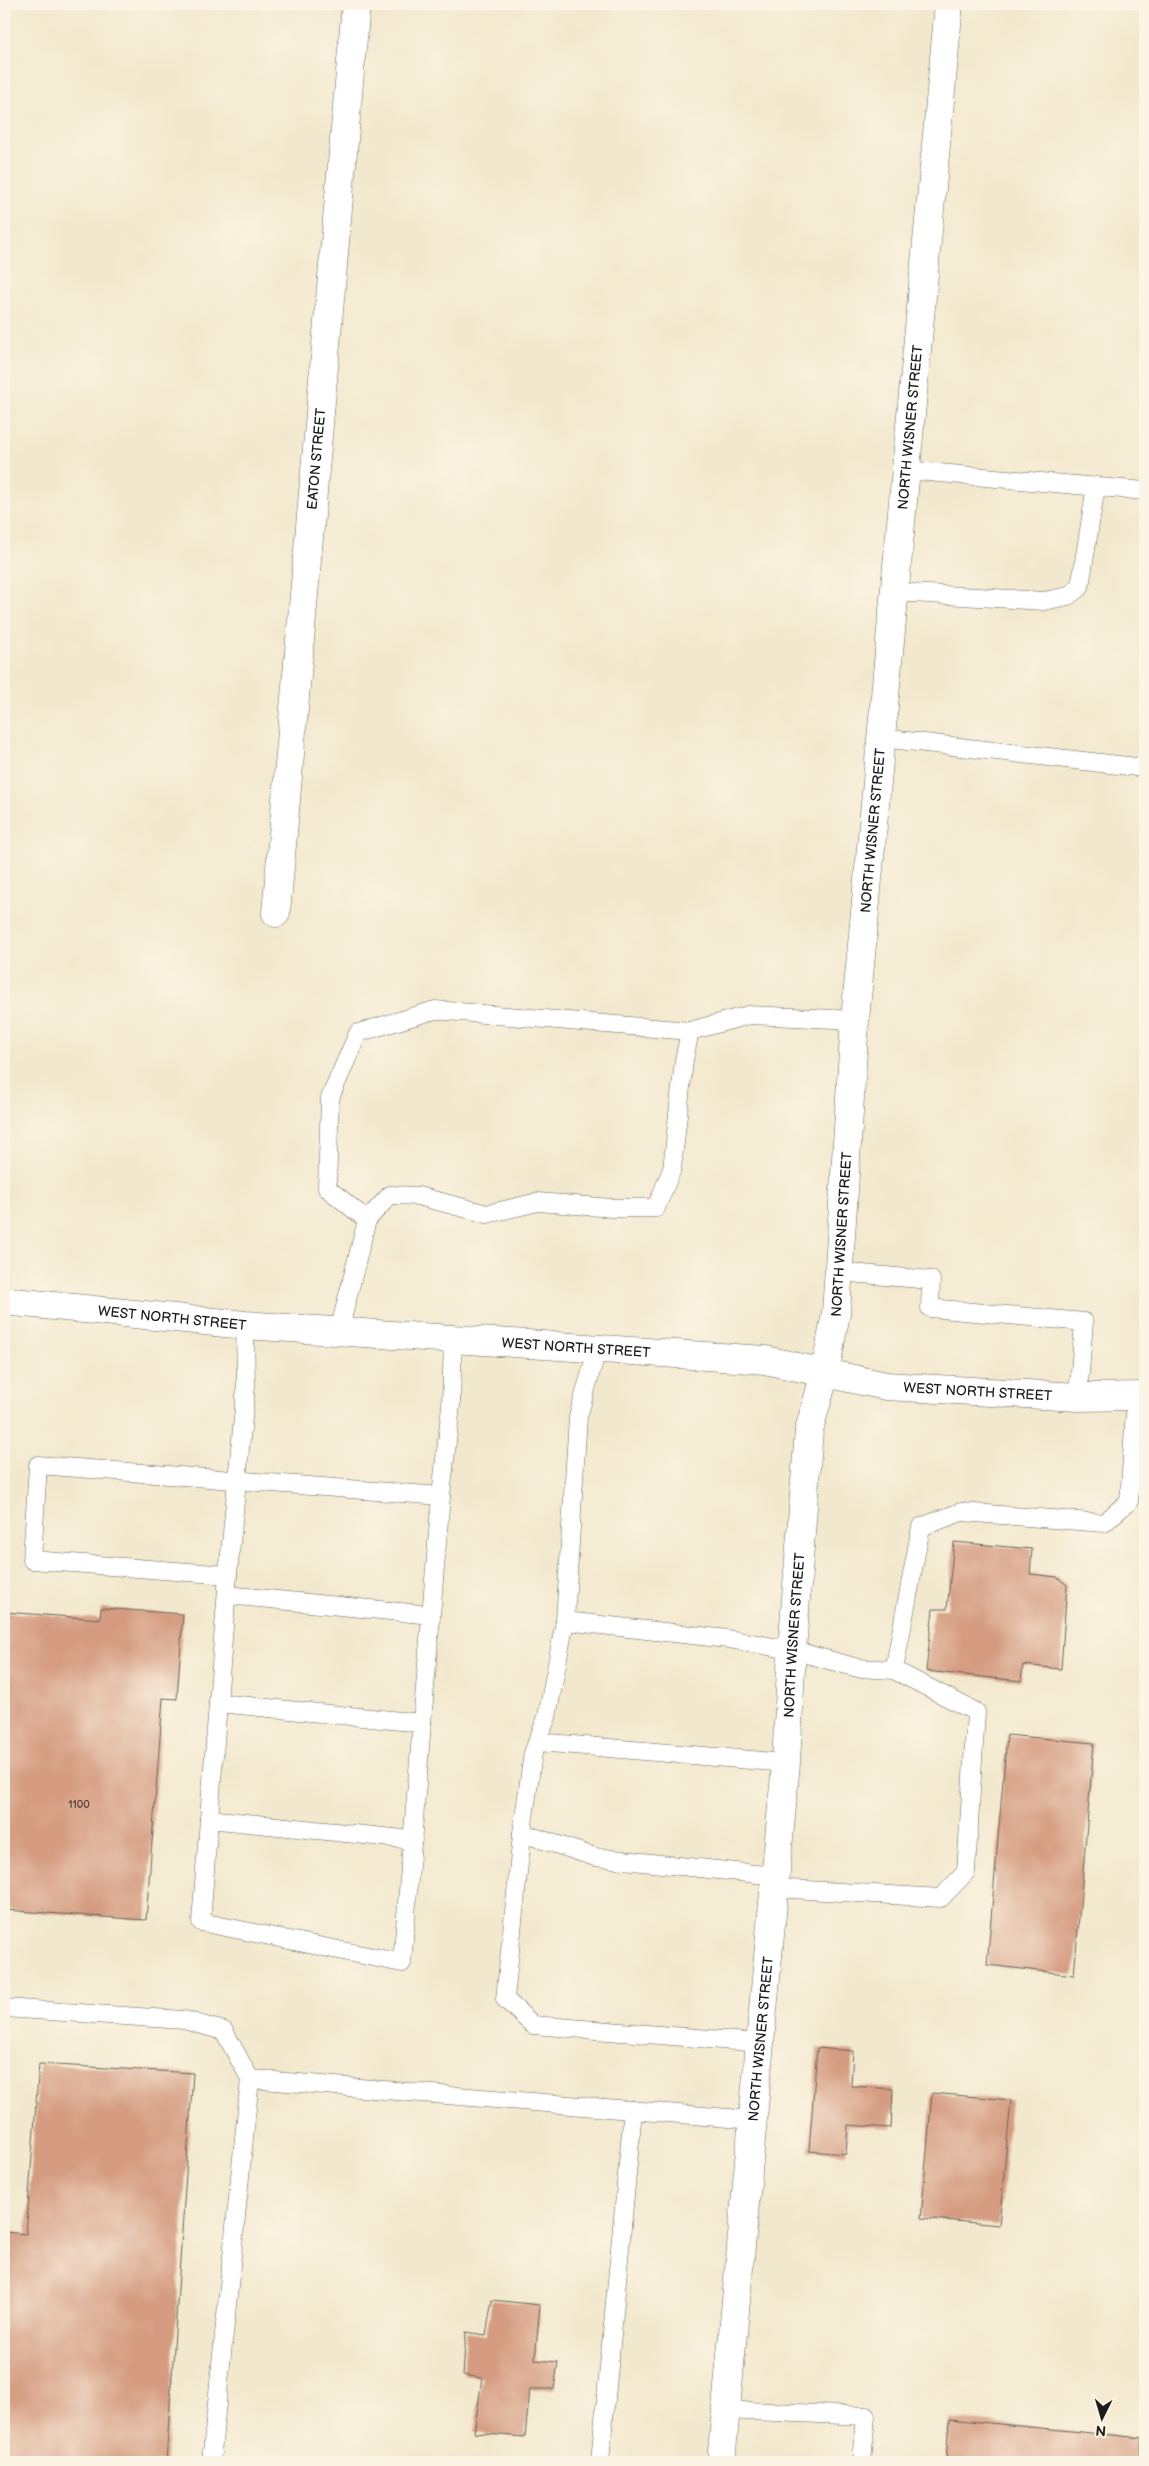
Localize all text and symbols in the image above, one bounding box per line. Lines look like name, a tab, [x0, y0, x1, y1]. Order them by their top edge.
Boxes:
street label: NORTH WISNER STREET	[894, 343, 926, 510]
street label: EATON STREET	[303, 407, 329, 510]
street label: NORTH WISNER STREET	[856, 747, 889, 914]
street label: NORTH WISNER STREET	[827, 1151, 855, 1317]
street label: WEST NORTH STREET	[97, 1302, 248, 1334]
street label: WEST NORTH STREET	[501, 1334, 652, 1361]
street label: WEST NORTH STREET	[903, 1379, 1053, 1404]
street label: NORTH WISNER STREET	[780, 1552, 808, 1718]
house number: 1100	[68, 1798, 90, 1811]
street label: NORTH WISNER STREET	[744, 1955, 777, 2122]
north arrow	[1076, 2394, 1126, 2444]
text: N	[1095, 2422, 1107, 2439]

